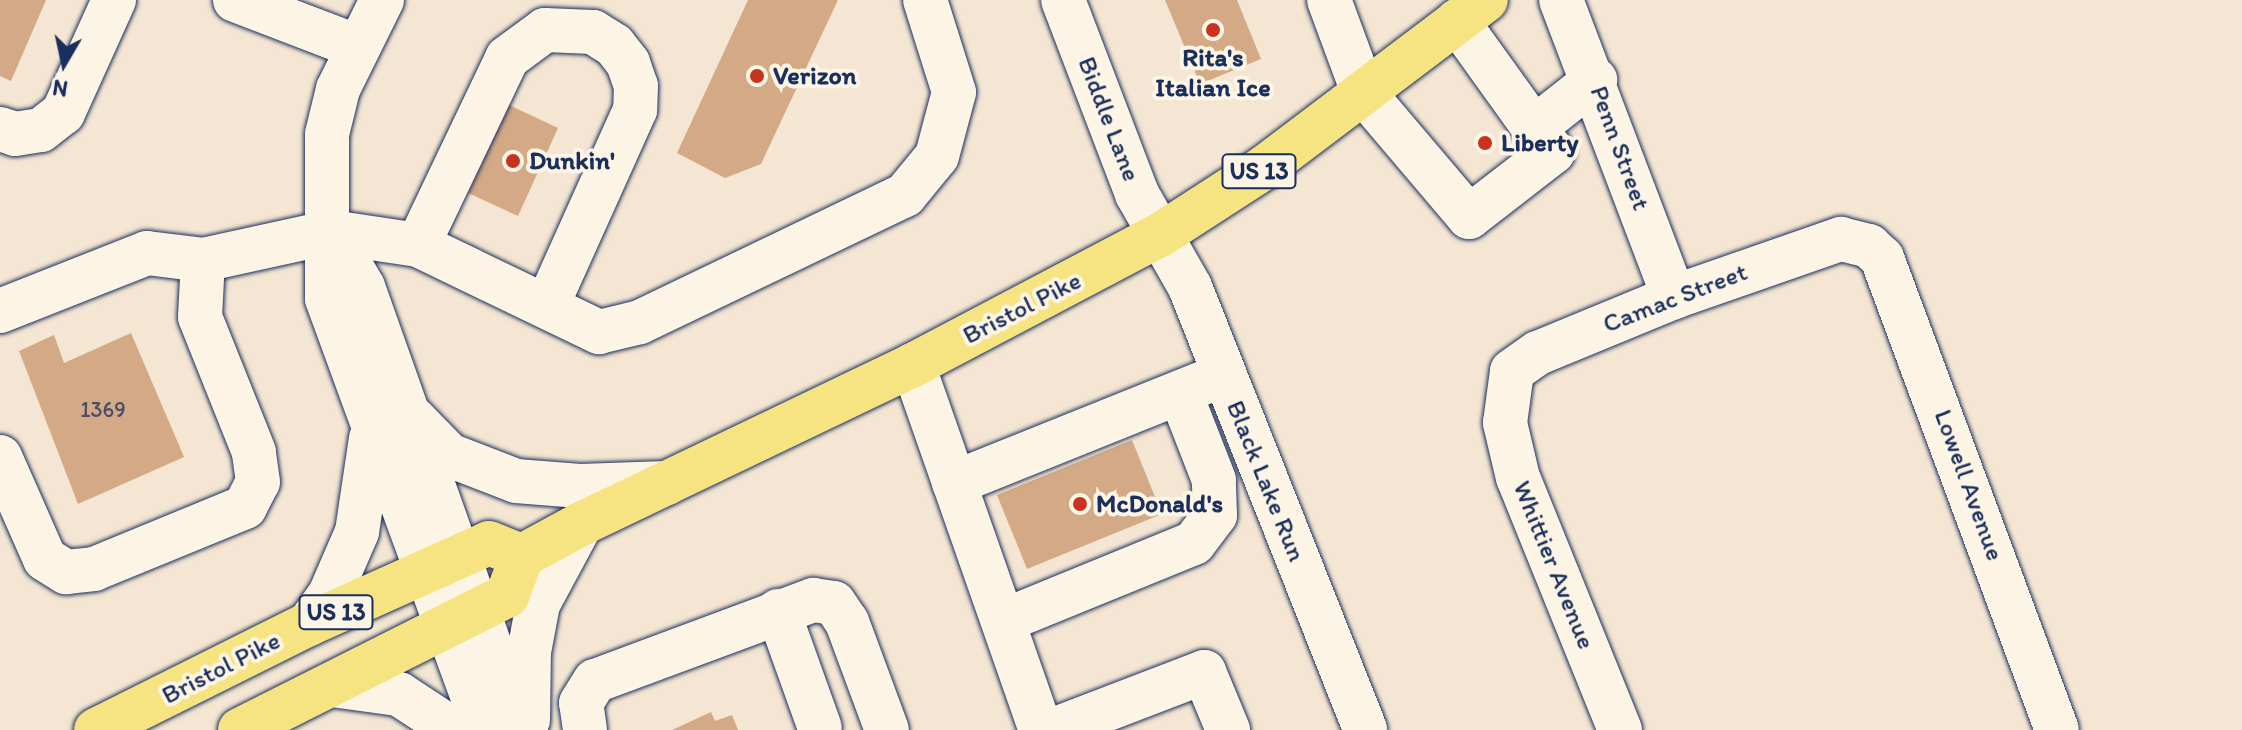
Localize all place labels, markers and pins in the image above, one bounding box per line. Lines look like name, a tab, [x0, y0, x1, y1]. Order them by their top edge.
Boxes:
marker: Rita's Italian Ice	[1204, 21, 1222, 39]
place label: Rita's Italian Ice	[1155, 42, 1271, 104]
place label: Verizon	[773, 60, 856, 92]
marker: Verizon	[748, 67, 766, 85]
place label: Liberty	[1501, 127, 1578, 159]
marker: Liberty	[1476, 134, 1494, 152]
place label: Dunkin'	[529, 145, 615, 177]
marker: Dunkin'	[504, 152, 522, 170]
place label: McDonald's	[1096, 488, 1223, 520]
marker: McDonald's	[1071, 495, 1089, 513]

